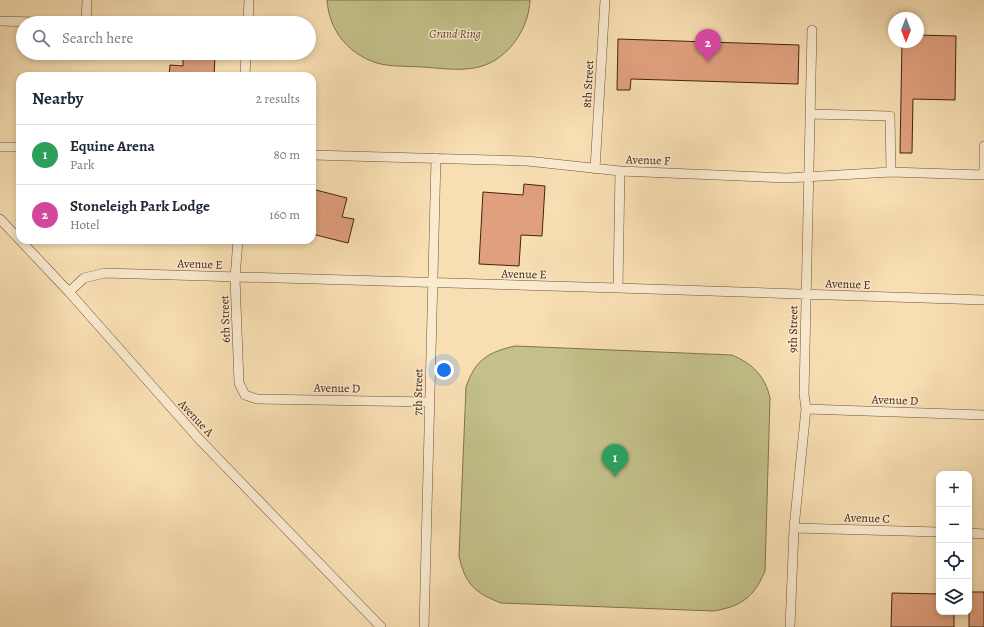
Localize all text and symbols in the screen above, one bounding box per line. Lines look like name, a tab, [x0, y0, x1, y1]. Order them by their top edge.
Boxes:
north arrow	[888, 12, 924, 48]
search box	[16, 16, 316, 60]
park label: Grand Ring	[429, 26, 482, 42]
icon: search	[30, 27, 52, 49]
text: Search here	[62, 28, 133, 48]
pin: 2	[695, 29, 721, 62]
street label: 8th Street	[579, 60, 597, 108]
text: Nearby	[32, 87, 83, 110]
text: 2 results	[256, 90, 300, 107]
text: Equine Arena	[70, 136, 155, 156]
text: 1	[43, 146, 47, 163]
text: 80 m	[273, 146, 300, 163]
street label: Avenue F	[625, 151, 670, 169]
text: Park	[70, 156, 94, 173]
text: Stoneleigh Park Lodge	[70, 196, 210, 216]
text: 2	[42, 206, 48, 223]
text: 160 m	[269, 206, 300, 223]
text: Hotel	[70, 216, 99, 233]
street label: Avenue E	[176, 255, 223, 273]
street label: Avenue E	[500, 266, 547, 282]
street label: Avenue E	[824, 275, 871, 293]
street label: 6th Street	[216, 295, 234, 343]
street label: 9th Street	[785, 305, 801, 353]
your location	[434, 360, 454, 380]
street label: 7th Street	[410, 368, 426, 416]
street label: Avenue D	[313, 380, 360, 396]
street label: Avenue D	[870, 391, 919, 409]
street label: Avenue A	[174, 395, 218, 441]
pin: 1	[602, 444, 628, 477]
map controls	[936, 471, 972, 615]
button: +	[936, 471, 972, 507]
button: −	[936, 507, 972, 543]
street label: Avenue C	[843, 509, 890, 527]
button: locate	[936, 543, 972, 579]
button: layers	[936, 579, 972, 615]

